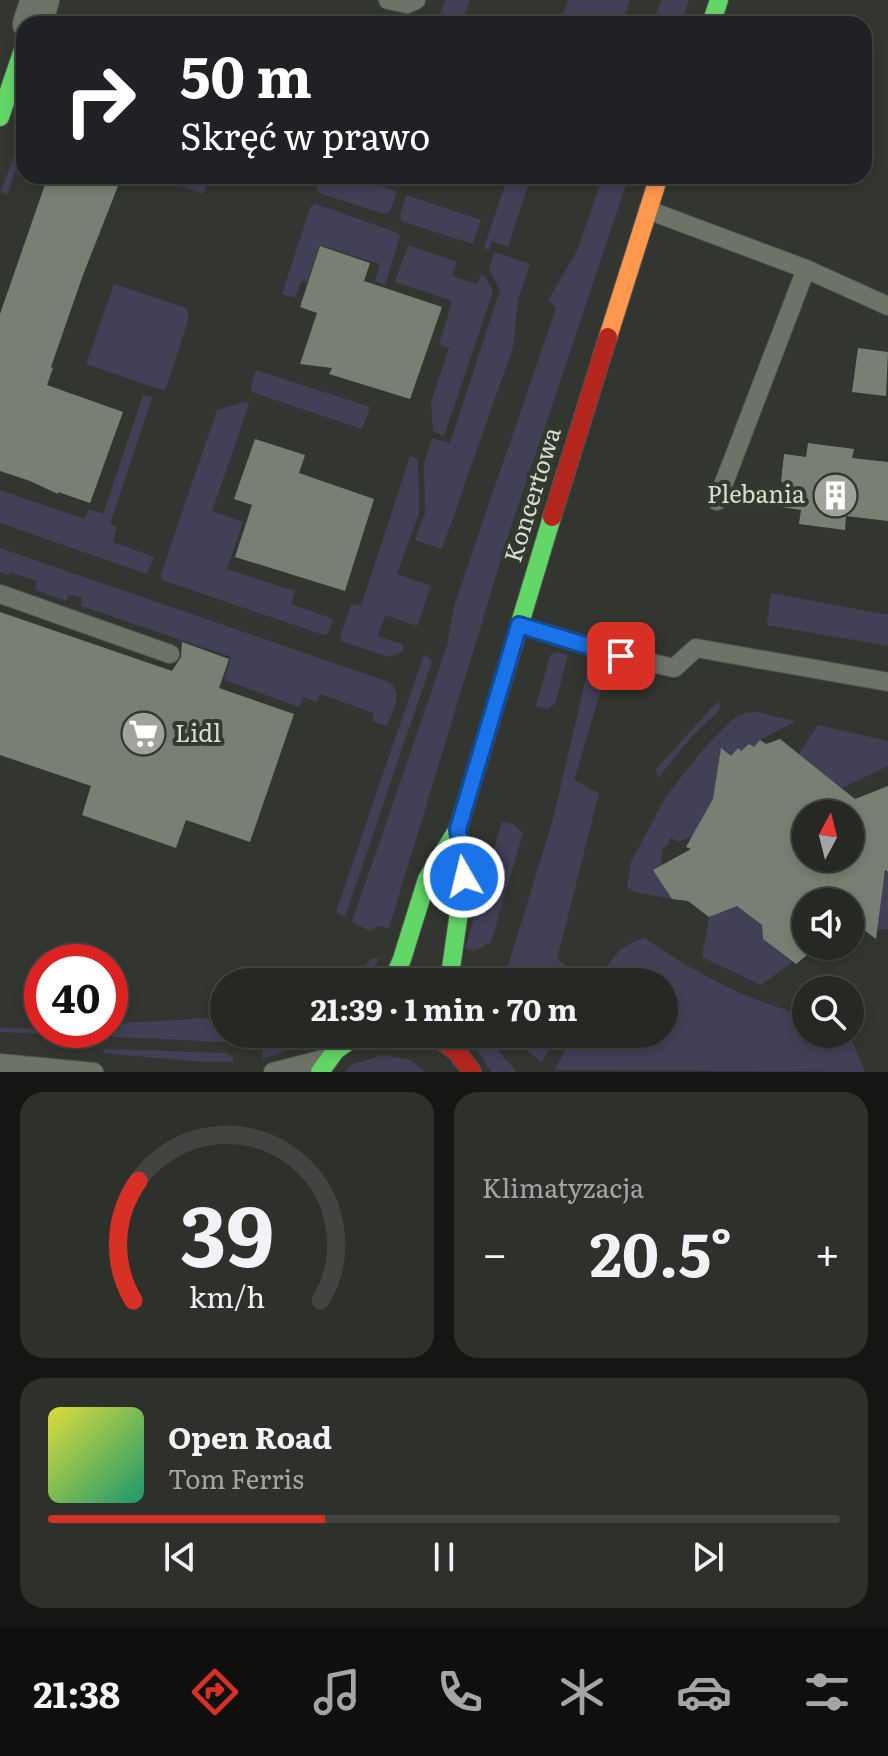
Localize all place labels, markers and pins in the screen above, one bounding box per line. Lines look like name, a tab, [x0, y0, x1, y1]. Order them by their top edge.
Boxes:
building icon: Plebania	[812, 471, 860, 519]
place label: Plebania	[707, 475, 805, 510]
pin	[587, 622, 655, 690]
supermarket icon: Lidl	[120, 710, 168, 758]
place label: Lidl	[175, 714, 221, 749]

